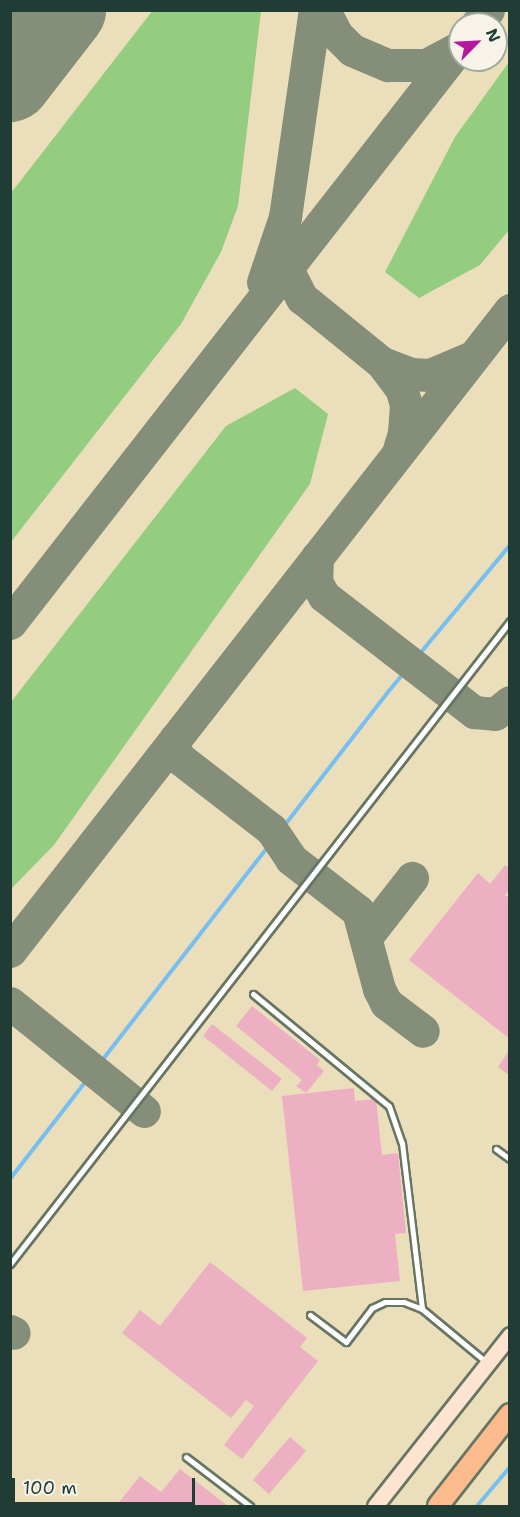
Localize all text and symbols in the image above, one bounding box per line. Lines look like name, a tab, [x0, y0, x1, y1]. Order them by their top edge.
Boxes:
north arrow	[448, 12, 508, 72]
text: N	[481, 25, 505, 45]
scale bar	[15, 1466, 198, 1504]
text: 100 m	[23, 1476, 77, 1500]

